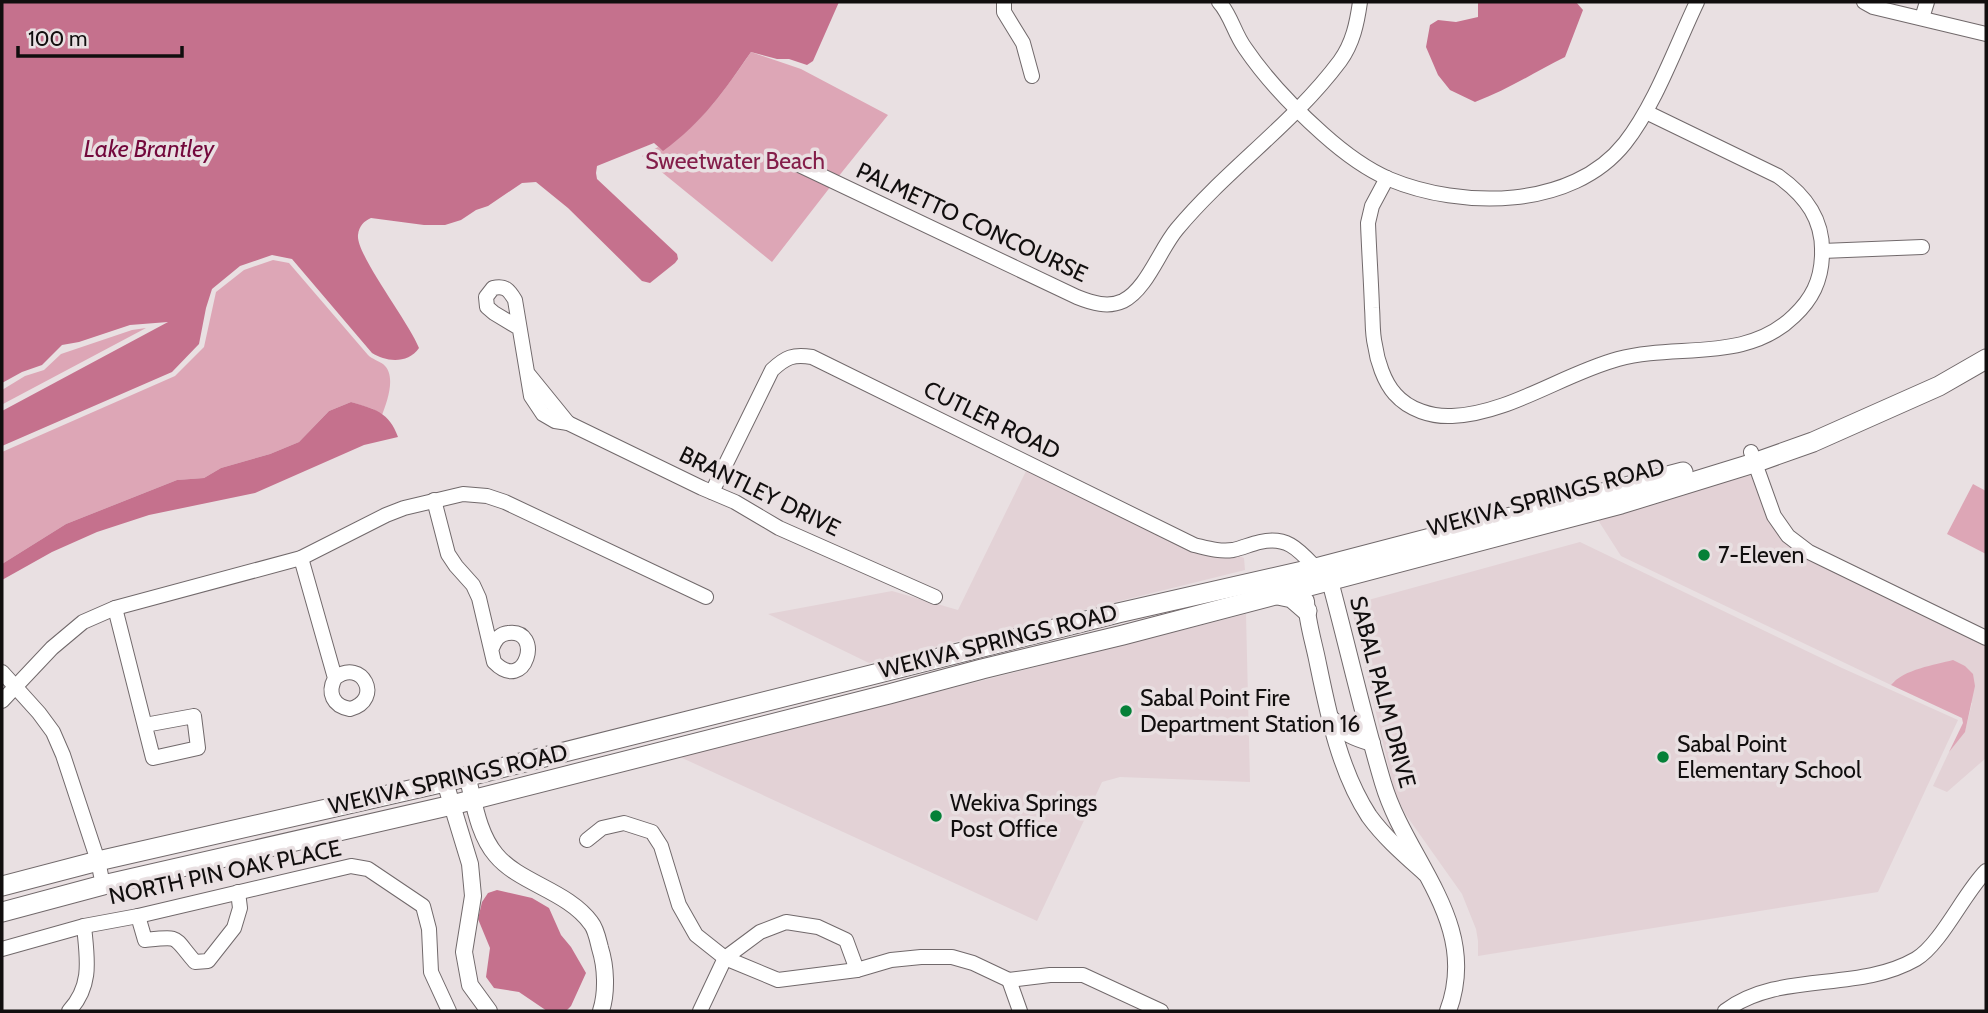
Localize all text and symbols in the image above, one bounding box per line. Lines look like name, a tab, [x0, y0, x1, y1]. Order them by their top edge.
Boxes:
scale bar	[18, 14, 182, 58]
text: 100 m	[28, 26, 87, 51]
water label: Lake Brantley	[84, 134, 215, 163]
park label: Sweetwater Beach	[645, 147, 825, 175]
street label: PALMETTO CONCOURSE	[852, 156, 1092, 288]
street label: CUTLER ROAD	[919, 375, 1065, 465]
street label: BRANTLEY DRIVE	[675, 440, 845, 542]
street label: WEKIVA SPRINGS ROAD	[1424, 452, 1668, 542]
place label: 7-Eleven	[1718, 541, 1804, 569]
marker: 7-Eleven	[1696, 547, 1712, 563]
street label: SABAL PALM DRIVE	[1344, 593, 1422, 791]
street label: WEKIVA SPRINGS ROAD	[876, 598, 1120, 684]
place label: Sabal Point Fire Department Station 16	[1140, 684, 1360, 738]
marker: Sabal Point Fire Department Station 16	[1118, 703, 1134, 719]
place label: Sabal Point Elementary School	[1677, 730, 1862, 784]
street label: WEKIVA SPRINGS ROAD	[326, 738, 570, 820]
marker: Sabal Point Elementary School	[1655, 749, 1671, 765]
place label: Wekiva Springs Post Office	[950, 789, 1097, 843]
marker: Wekiva Springs Post Office	[928, 808, 944, 824]
street label: NORTH PIN OAK PLACE	[106, 834, 344, 910]

